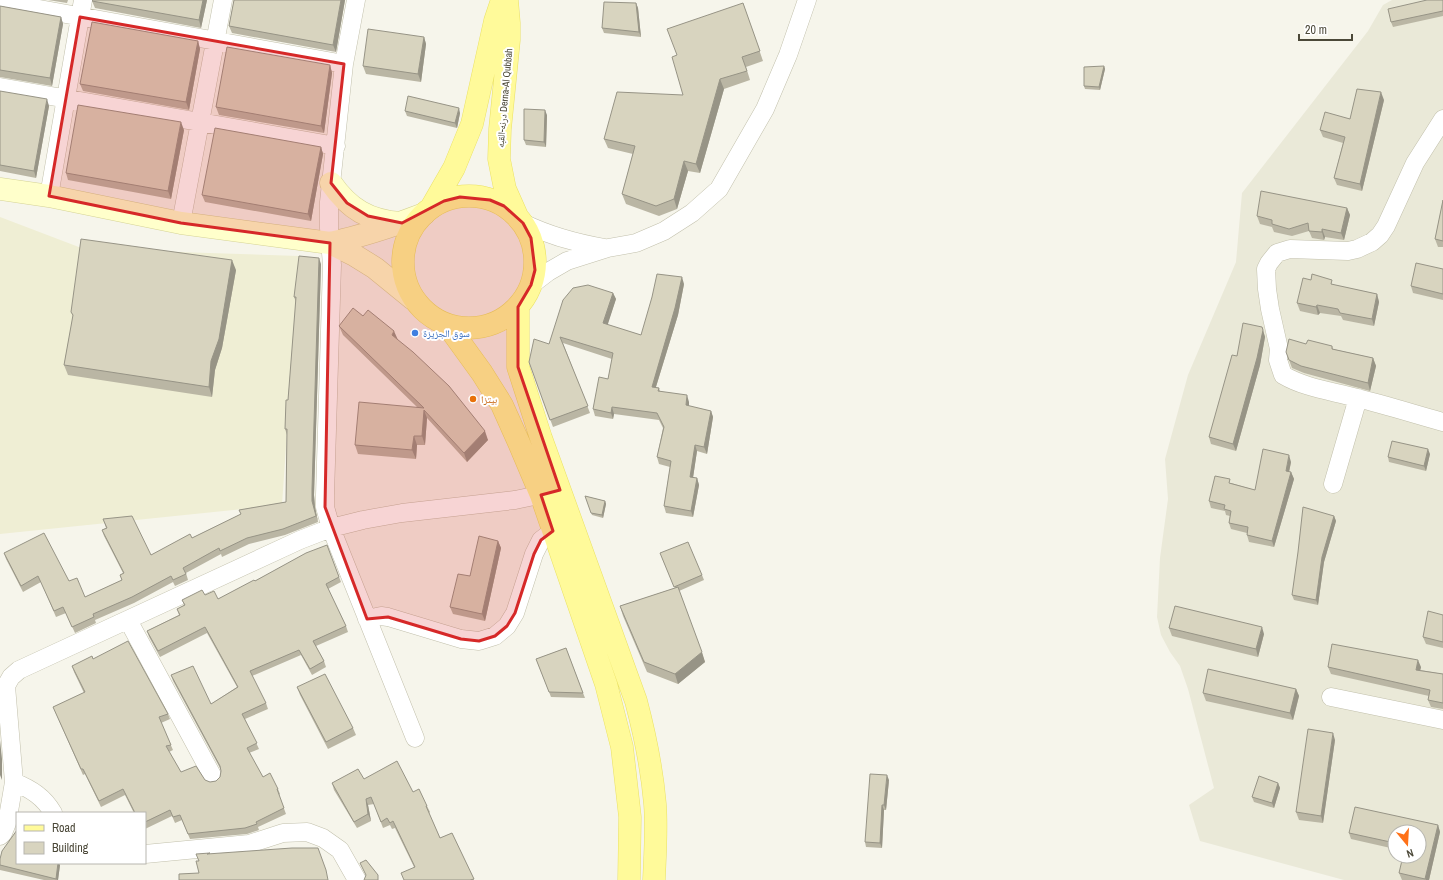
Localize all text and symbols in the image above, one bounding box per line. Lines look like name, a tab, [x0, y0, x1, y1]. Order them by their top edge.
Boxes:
scale bar	[1299, 16, 1352, 42]
text: 20 m	[1305, 22, 1327, 38]
street label: درنه-القبه Derna-Al Qubbah	[494, 48, 515, 148]
place label: سوق الجزيزة	[423, 327, 470, 340]
marker: سوق الجزيزة	[410, 328, 420, 338]
place label: بيتزا	[481, 393, 498, 406]
marker: بيتزا	[468, 394, 478, 404]
legend	[16, 812, 146, 864]
text: Road	[52, 820, 76, 836]
north arrow	[1387, 824, 1427, 864]
text: Building	[52, 840, 89, 856]
text: N	[1405, 846, 1415, 861]

